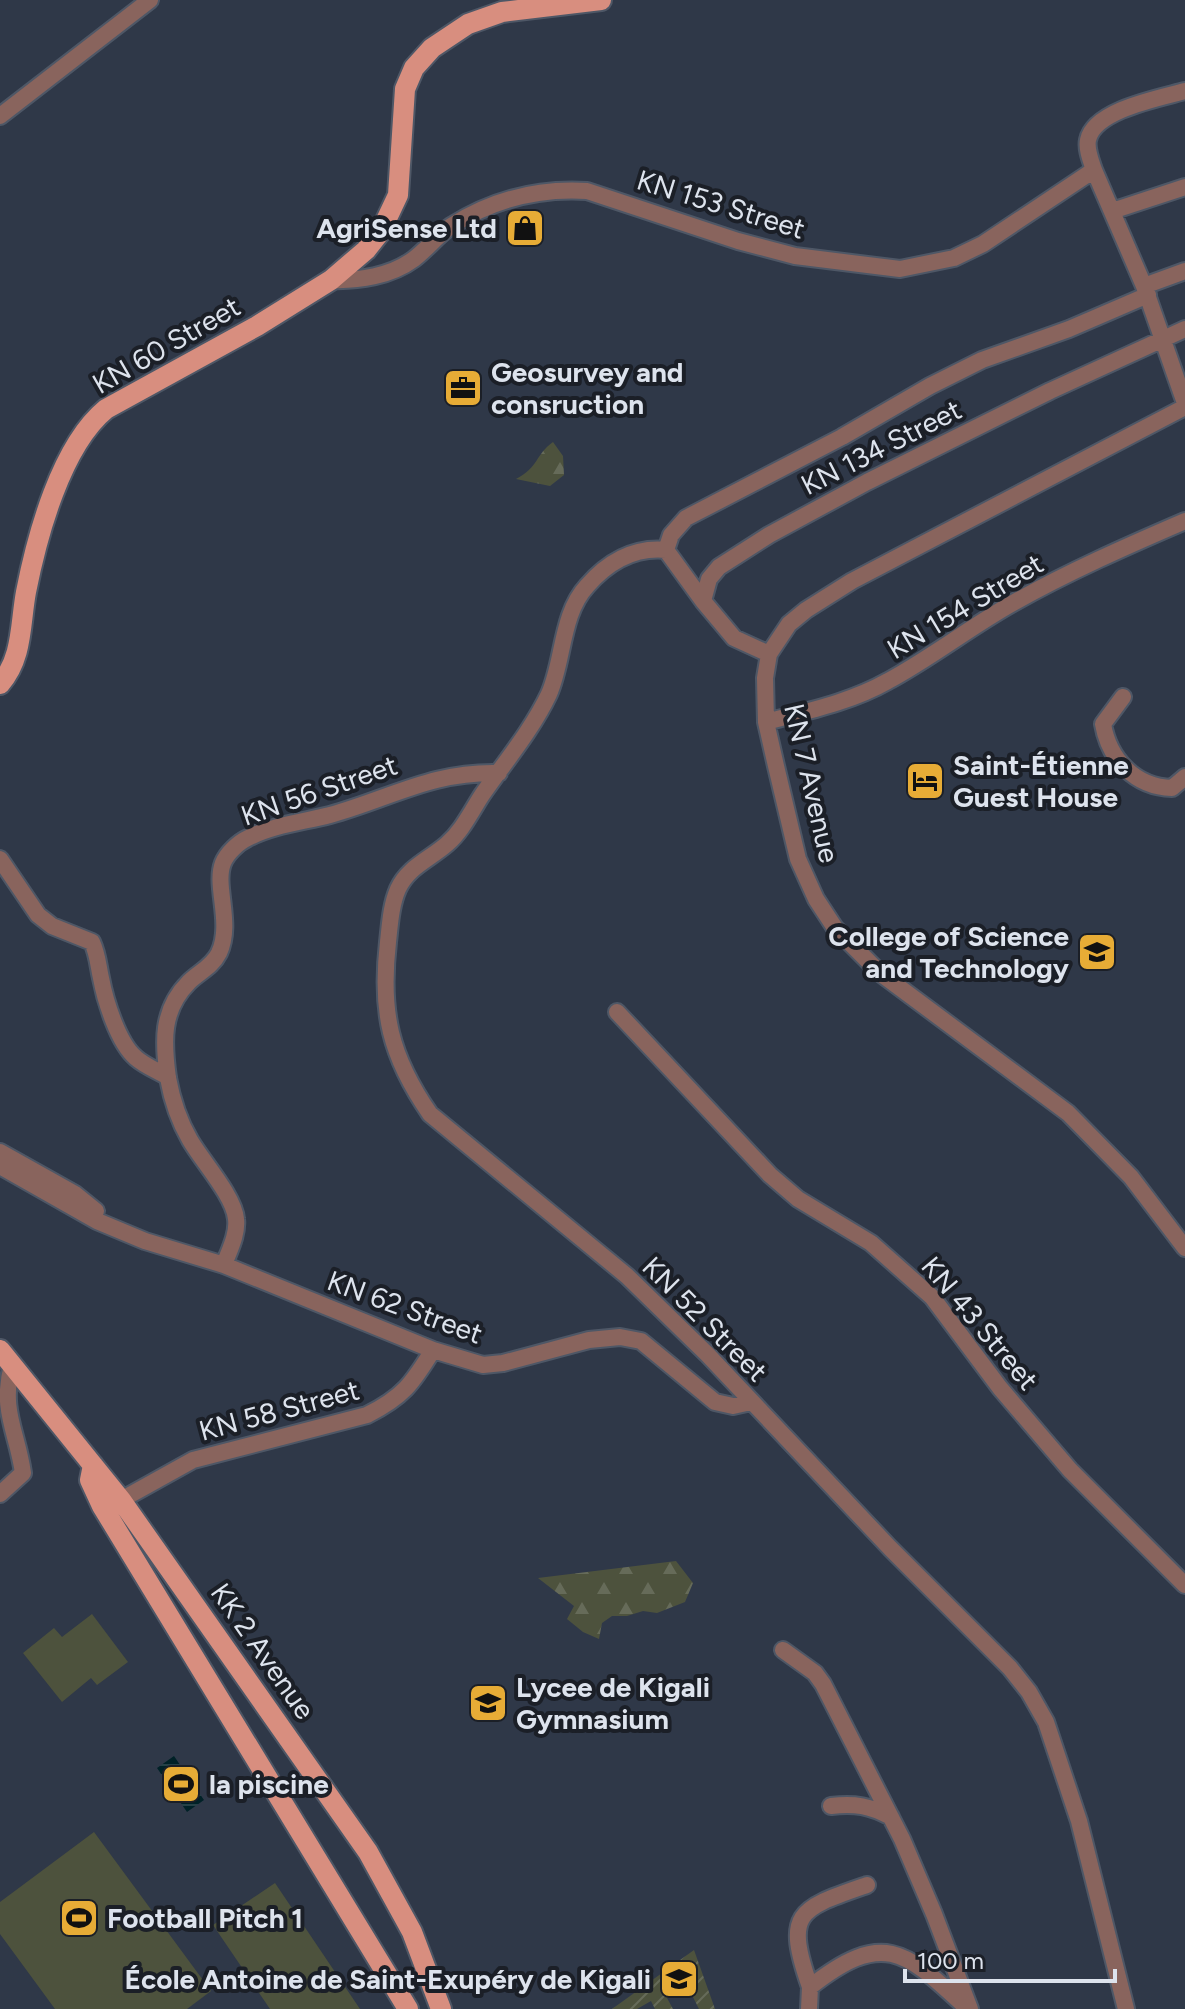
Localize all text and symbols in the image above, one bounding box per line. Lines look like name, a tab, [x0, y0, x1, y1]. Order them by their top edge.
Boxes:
street label: KN 153 Street	[633, 162, 809, 246]
shop icon: AgriSense Ltd	[504, 207, 546, 249]
place label: AgriSense Ltd	[316, 211, 497, 245]
street label: KN 60 Street	[86, 289, 246, 401]
place label: Geosurvey and consruction	[491, 355, 683, 421]
office icon: Geosurvey and consruction	[442, 367, 484, 409]
street label: KN 134 Street	[795, 392, 967, 502]
street label: KN 154 Street	[881, 546, 1049, 666]
street label: KN 7 Avenue	[777, 700, 847, 866]
street label: KN 56 Street	[236, 747, 402, 833]
place label: Saint-Étienne Guest House	[953, 748, 1129, 814]
hotel icon: Saint-Étienne Guest House	[904, 760, 946, 802]
place label: College of Science and Technology	[828, 919, 1070, 985]
school or university icon: College of Science and Technology	[1076, 931, 1118, 973]
street label: KN 52 Street	[635, 1249, 775, 1389]
street label: KN 43 Street	[914, 1249, 1046, 1397]
street label: KN 62 Street	[323, 1263, 487, 1351]
street label: KN 58 Street	[195, 1372, 363, 1448]
street label: KK 2 Avenue	[204, 1576, 322, 1726]
place label: Lycee de Kigali Gymnasium	[516, 1670, 710, 1736]
school or university icon: Lycee de Kigali Gymnasium	[467, 1682, 509, 1724]
sports icon: la piscine	[160, 1763, 202, 1805]
place label: la piscine	[209, 1767, 329, 1801]
sports icon: Football Pitch 1	[58, 1897, 100, 1939]
place label: Football Pitch 1	[107, 1901, 303, 1935]
scale bar	[905, 1933, 1115, 1983]
text: 100 m	[917, 1946, 984, 1975]
school or university icon: École Antoine de Saint-Exupéry de Kigali	[658, 1958, 700, 2000]
place label: École Antoine de Saint-Exupéry de Kigali	[125, 1962, 651, 1996]

